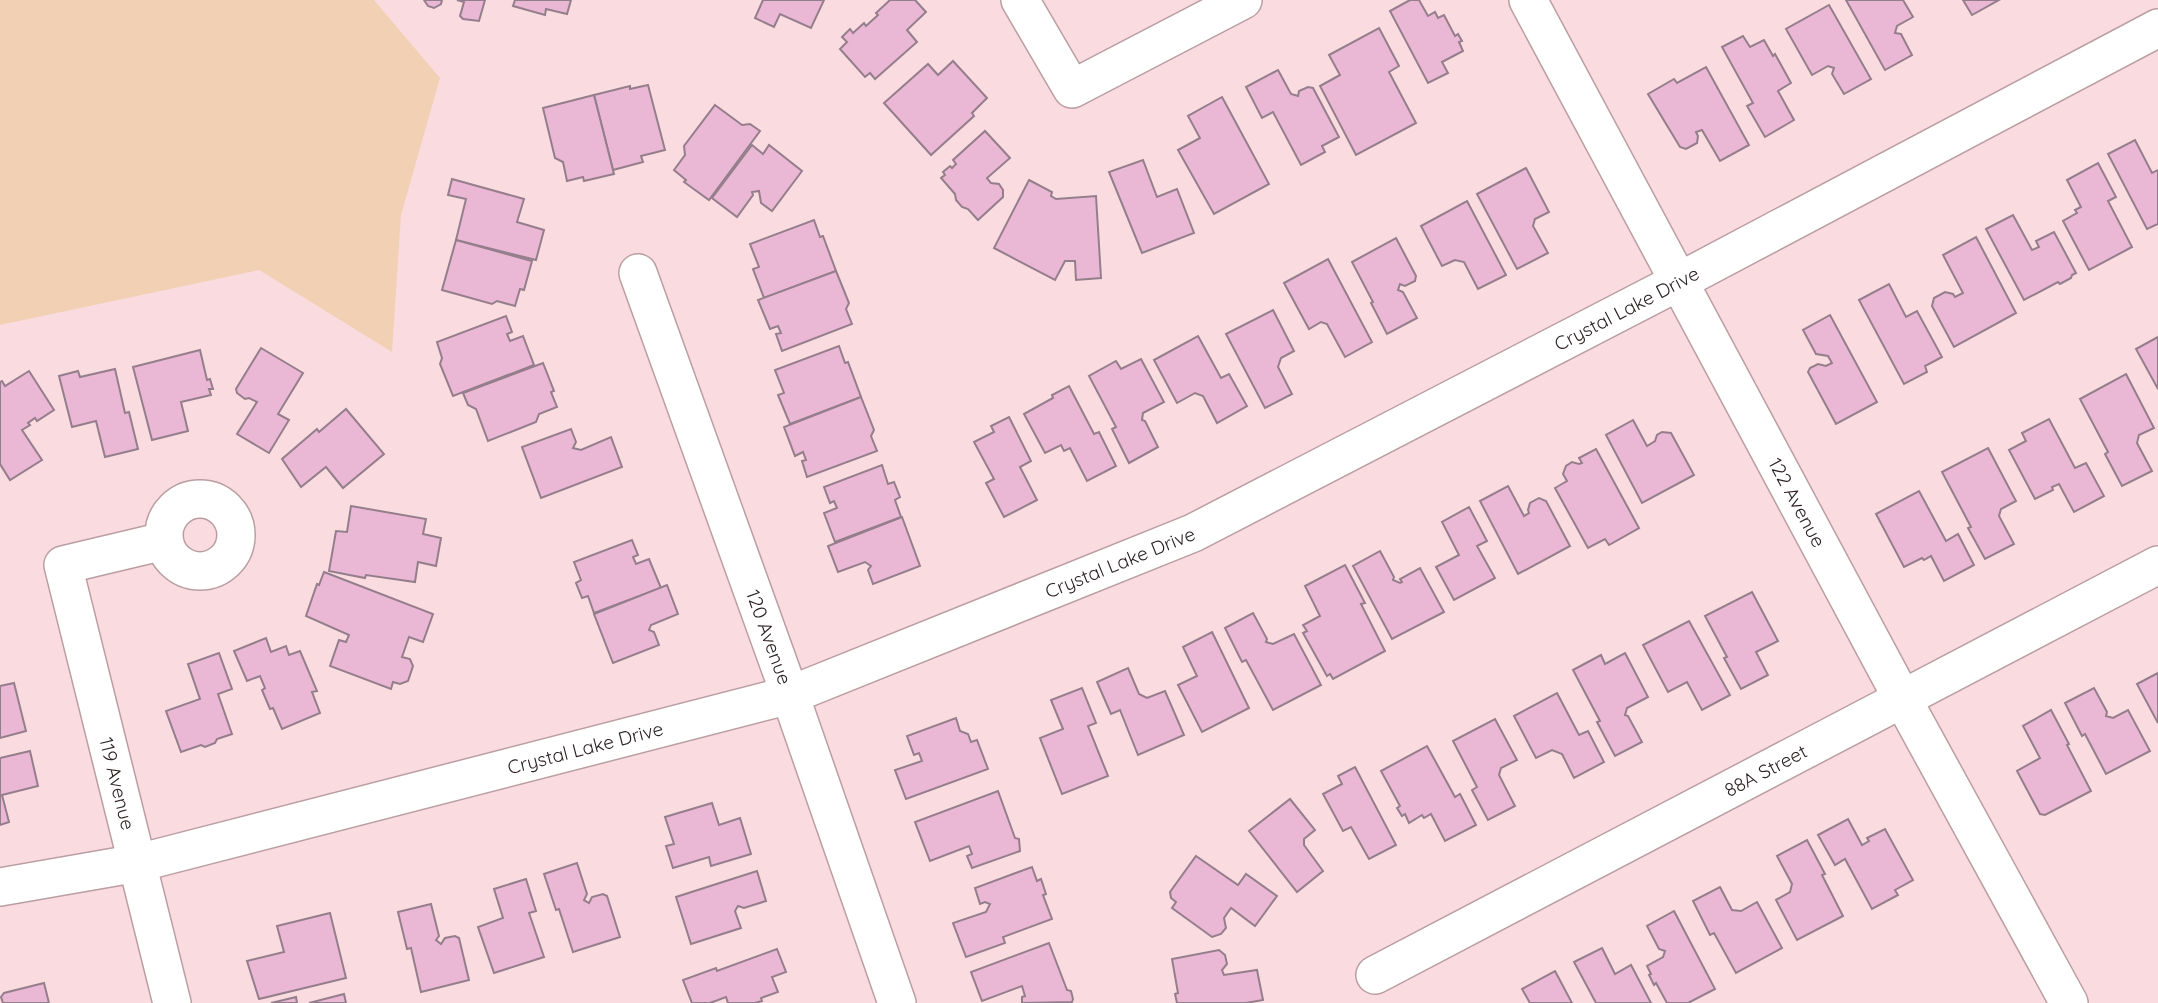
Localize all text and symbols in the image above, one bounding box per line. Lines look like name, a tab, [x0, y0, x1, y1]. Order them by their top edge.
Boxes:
street label: Crystal Lake Drive	[1550, 261, 1703, 356]
street label: 122 Avenue	[1763, 453, 1831, 551]
street label: Crystal Lake Drive	[1041, 521, 1199, 603]
street label: 120 Avenue	[741, 586, 797, 688]
street label: Crystal Lake Drive	[505, 716, 666, 779]
street label: 119 Avenue	[94, 735, 140, 832]
street label: 88A Street	[1720, 739, 1811, 802]

